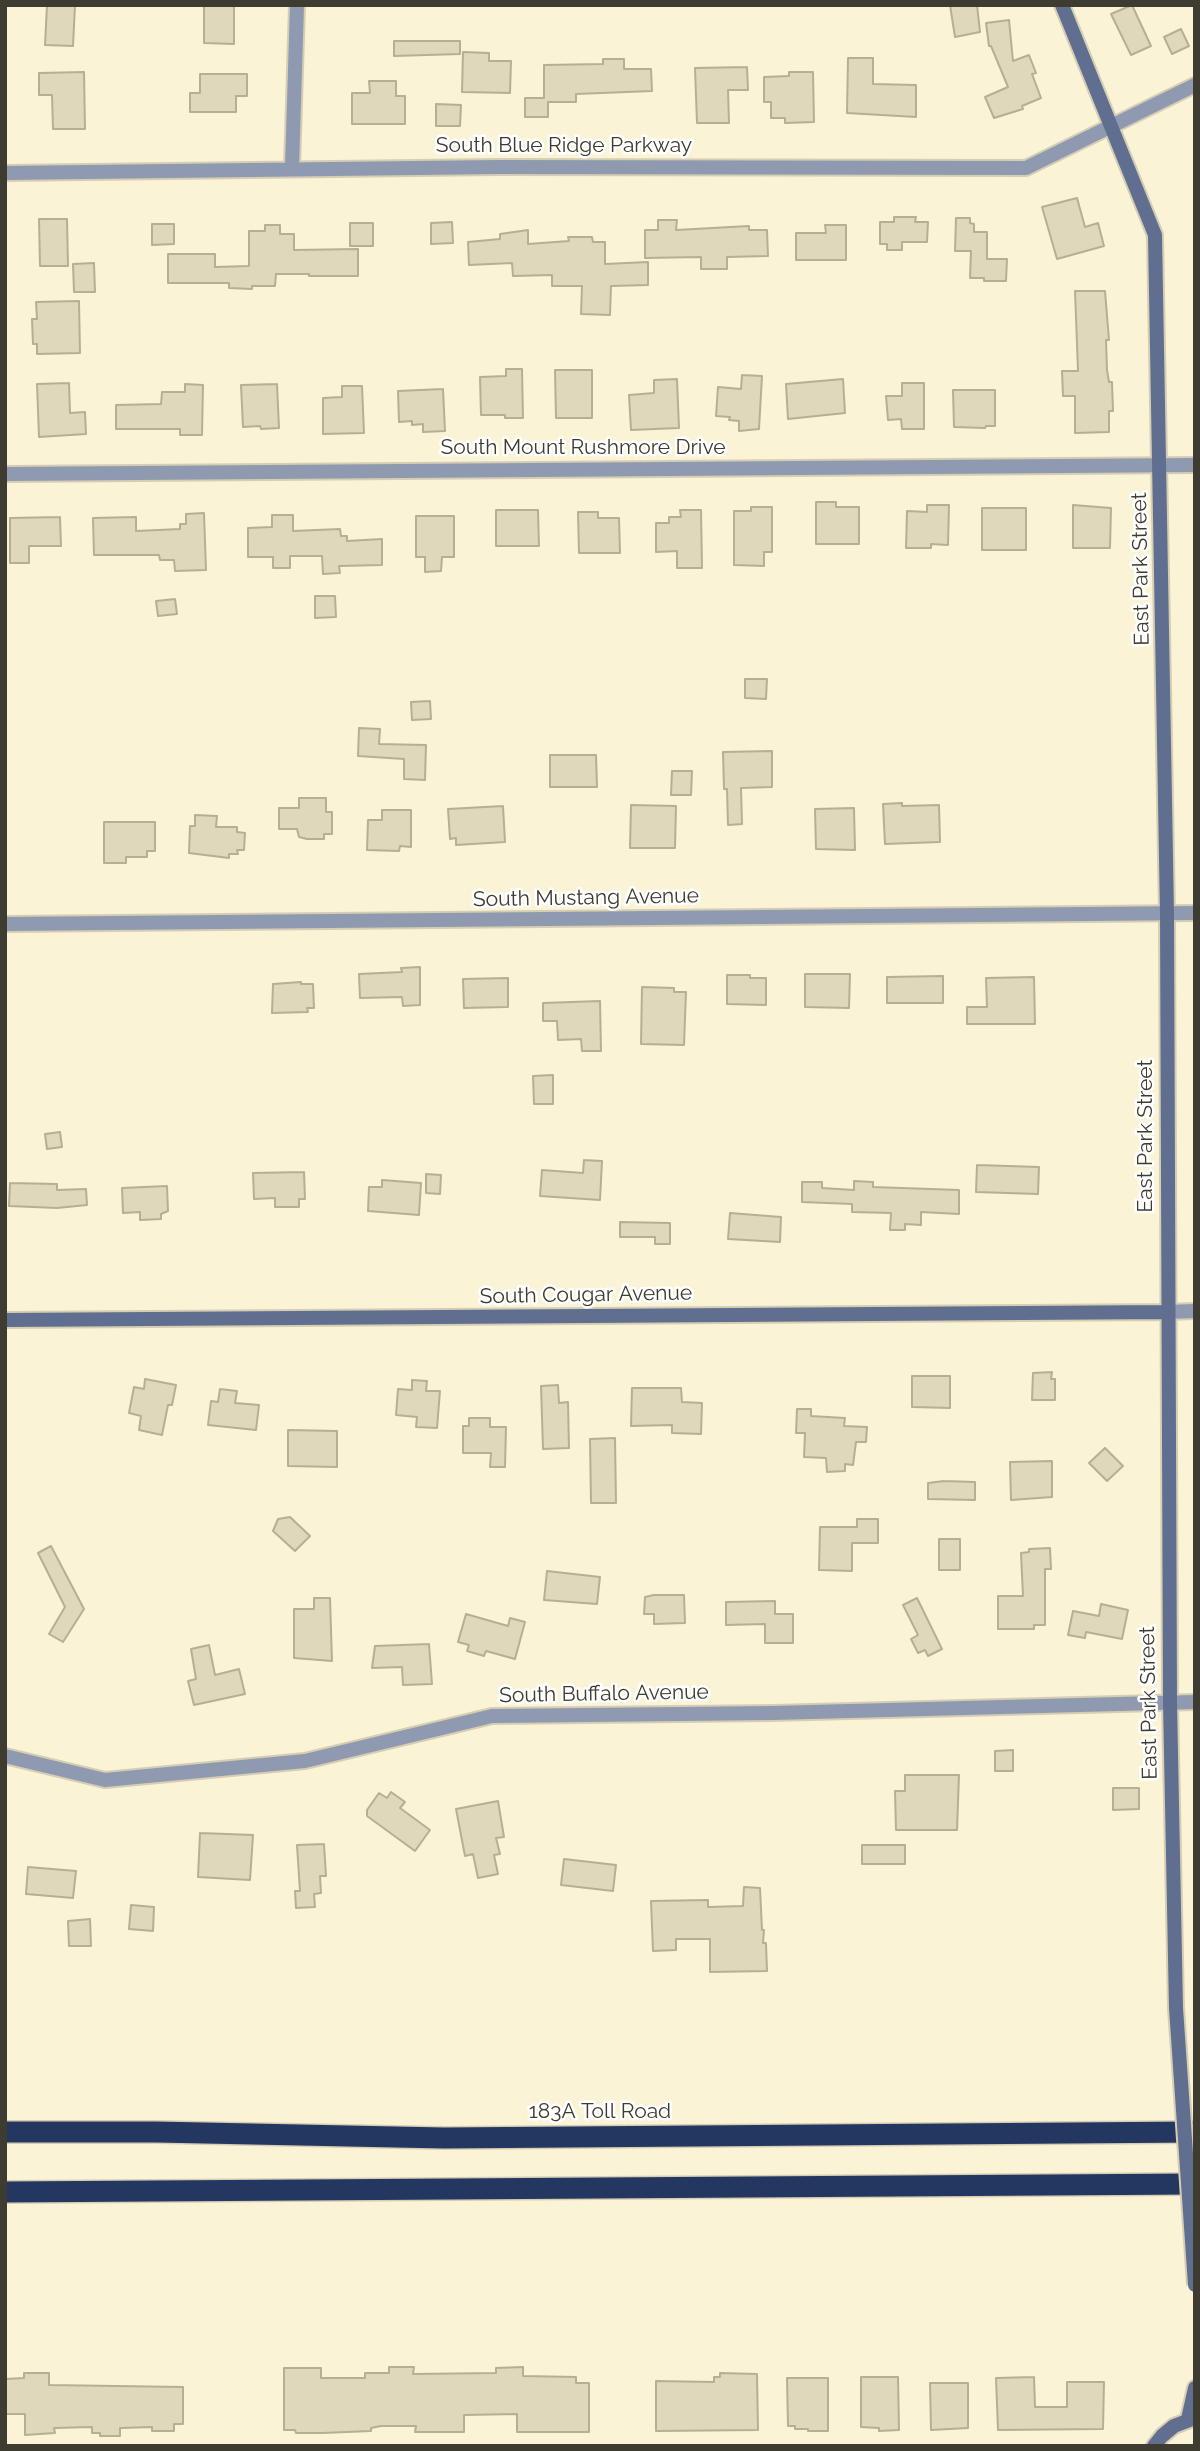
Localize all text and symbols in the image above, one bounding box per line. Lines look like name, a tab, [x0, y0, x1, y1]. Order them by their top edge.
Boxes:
street label: South Blue Ridge Parkway	[436, 133, 692, 159]
street label: South Mount Rushmore Drive	[440, 435, 726, 461]
street label: East Park Street	[1127, 492, 1155, 646]
street label: South Mustang Avenue	[473, 883, 699, 913]
street label: East Park Street	[1133, 1059, 1159, 1213]
street label: South Cougar Avenue	[480, 1281, 692, 1309]
street label: East Park Street	[1135, 1626, 1163, 1780]
street label: South Buffalo Avenue	[499, 1680, 709, 1708]
street label: 183A Toll Road	[529, 2099, 671, 2125]

